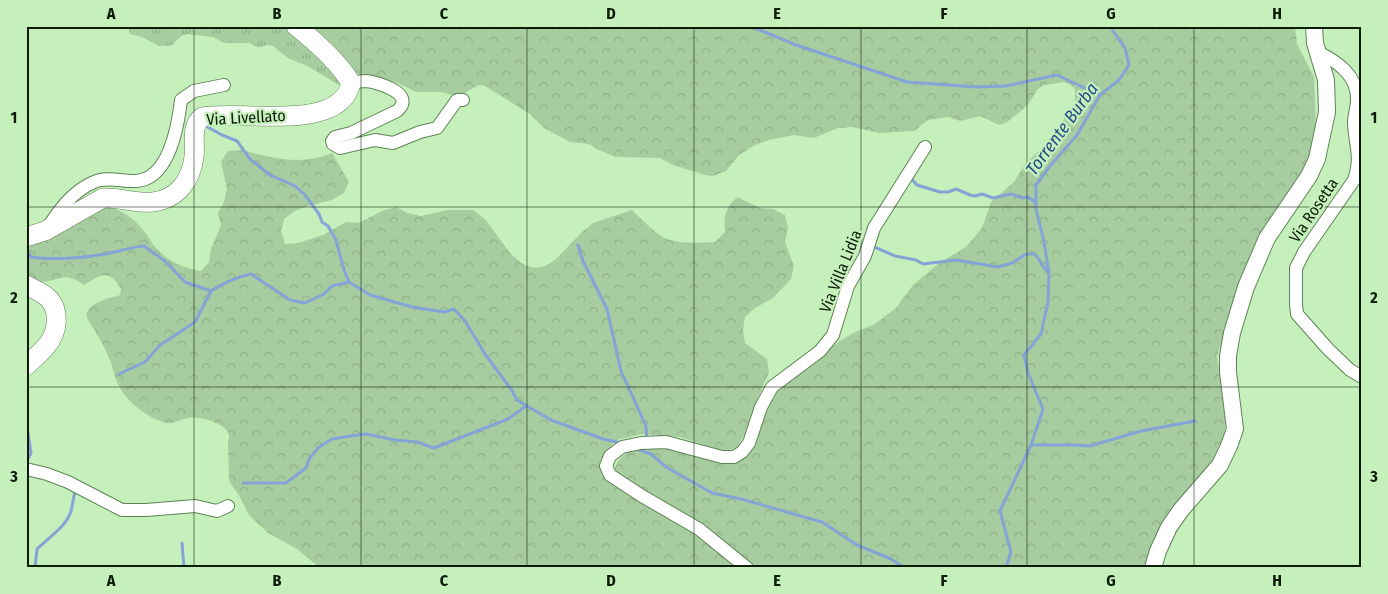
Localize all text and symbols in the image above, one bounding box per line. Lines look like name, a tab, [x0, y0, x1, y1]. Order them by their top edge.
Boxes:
text: A	[106, 4, 116, 23]
text: B	[273, 4, 282, 23]
text: C	[440, 4, 449, 23]
text: D	[606, 4, 616, 23]
text: E	[773, 4, 781, 23]
text: F	[940, 4, 948, 23]
text: G	[1106, 4, 1116, 23]
text: H	[1272, 4, 1282, 23]
water label: Torrente Burba	[1021, 78, 1103, 180]
street label: Via Livellato	[206, 106, 286, 129]
text: 1	[11, 108, 17, 127]
text: 1	[1371, 108, 1377, 127]
street label: Via Rosetta	[1285, 174, 1342, 246]
street label: Via Villa Lidia	[815, 227, 866, 315]
text: 2	[9, 288, 18, 307]
text: 2	[1369, 288, 1378, 307]
text: 3	[9, 467, 18, 486]
text: 3	[1369, 467, 1378, 486]
text: A	[106, 571, 116, 590]
text: B	[273, 571, 282, 590]
text: C	[440, 571, 449, 590]
text: D	[606, 571, 616, 590]
text: E	[773, 571, 781, 590]
text: F	[940, 571, 948, 590]
text: G	[1106, 571, 1116, 590]
text: H	[1272, 571, 1282, 590]

